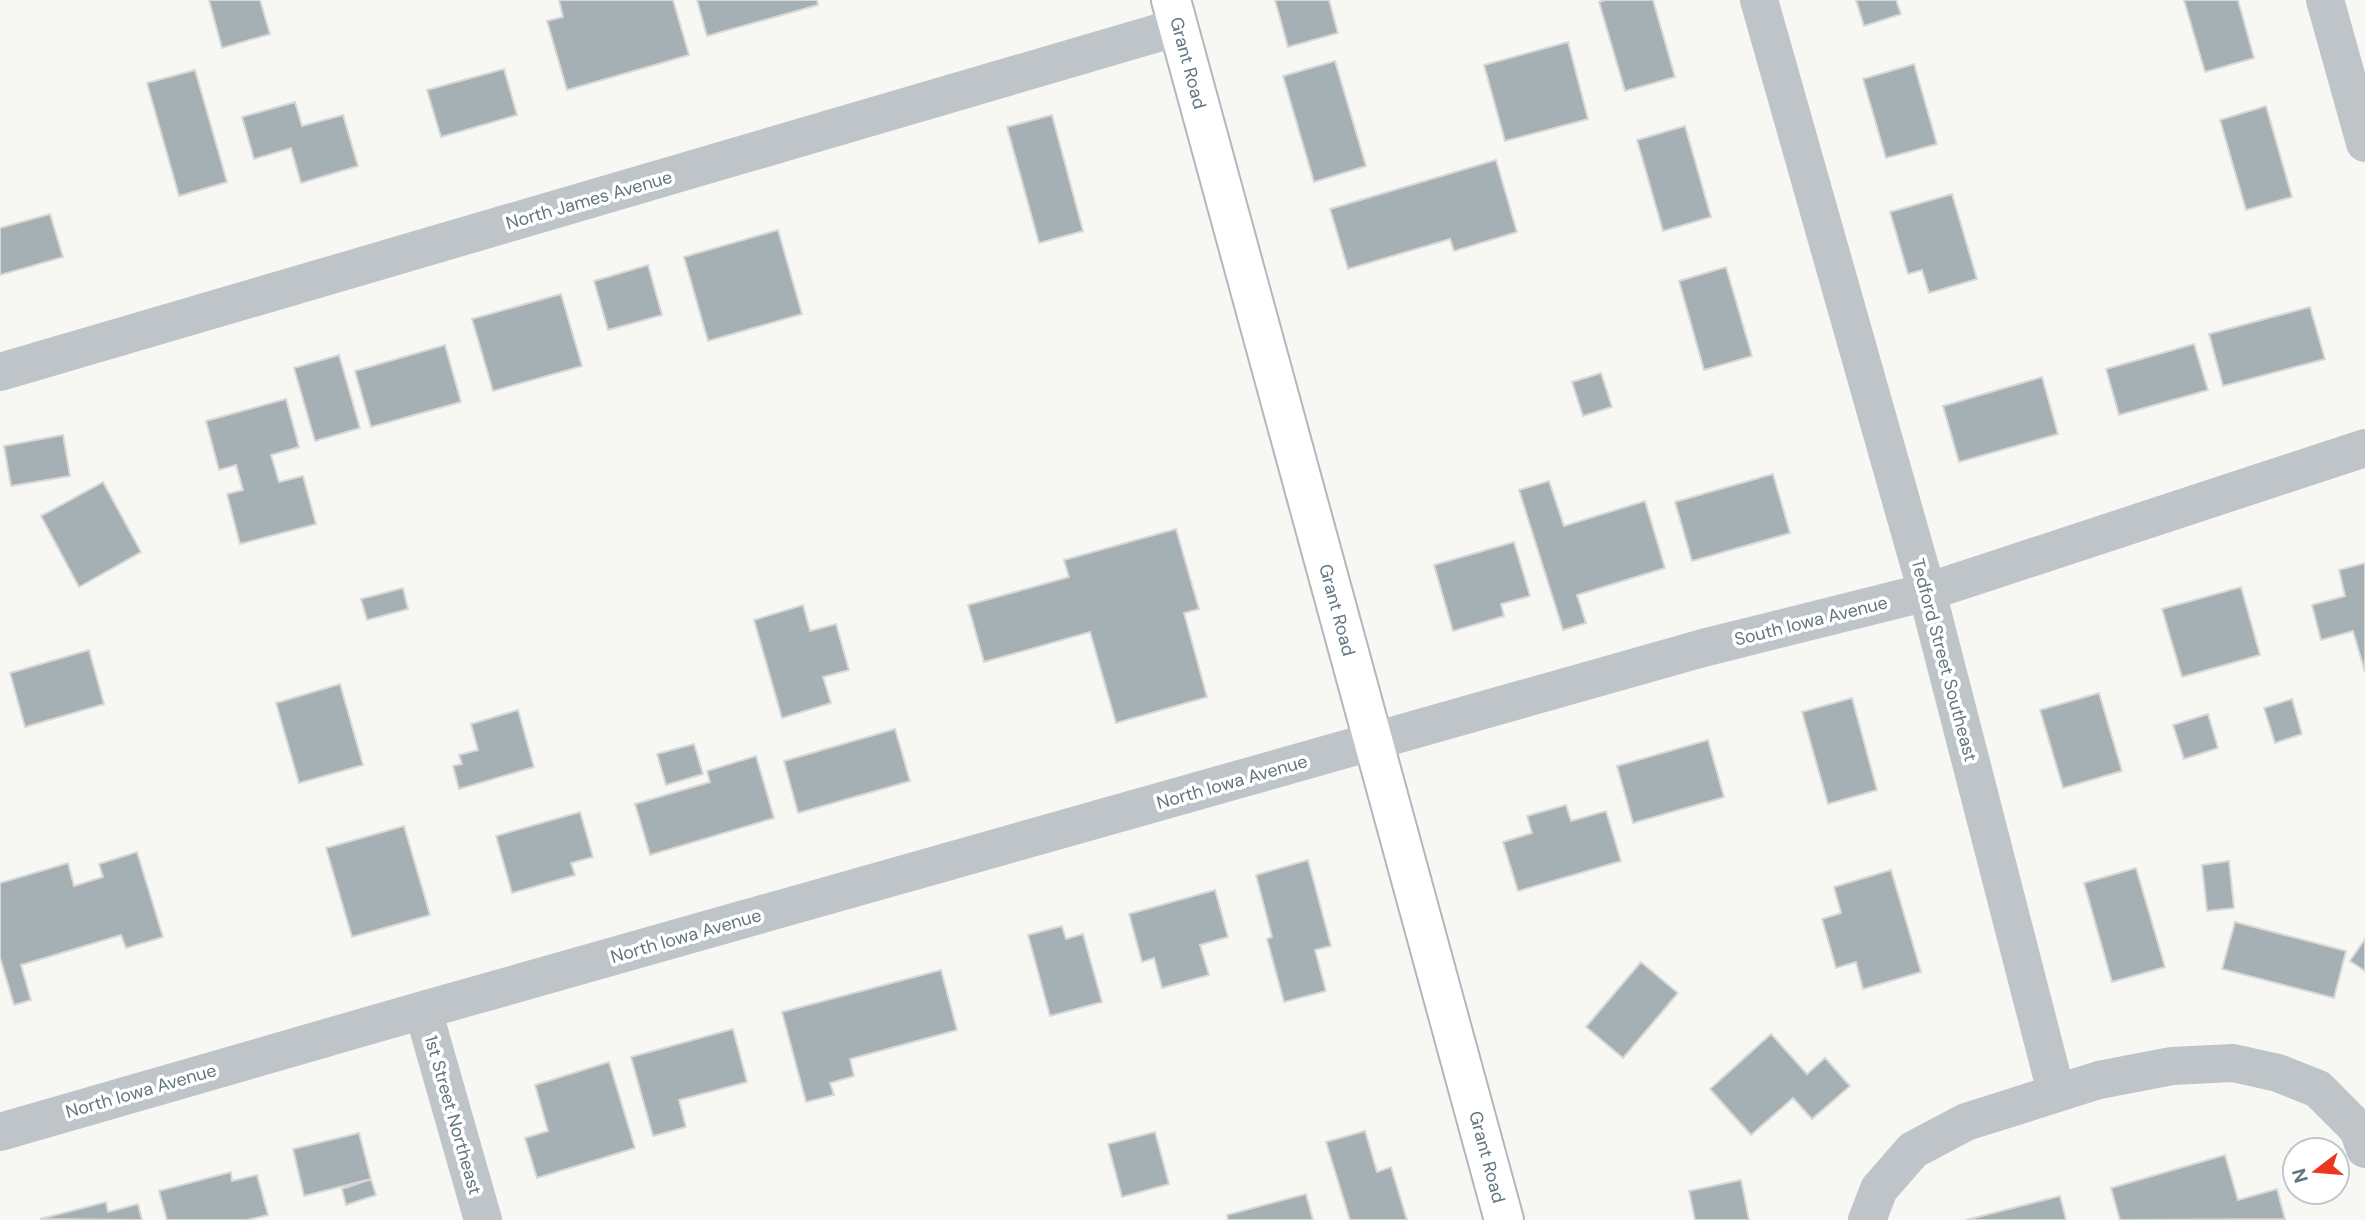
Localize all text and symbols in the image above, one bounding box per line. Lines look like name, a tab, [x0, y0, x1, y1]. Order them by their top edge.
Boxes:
street label: Grant Road	[1164, 14, 1212, 112]
street label: North James Avenue	[503, 165, 675, 235]
street label: Tedford Street Southeast	[1905, 556, 1983, 764]
street label: Grant Road	[1313, 561, 1361, 659]
street label: South Iowa Avenue	[1732, 590, 1890, 652]
street label: North Iowa Avenue	[1154, 749, 1310, 815]
street label: North Iowa Avenue	[608, 903, 764, 969]
street label: 1st Street Northeast	[419, 1032, 487, 1198]
street label: North Iowa Avenue	[63, 1058, 219, 1124]
street label: Grant Road	[1463, 1108, 1511, 1206]
north arrow	[2281, 1136, 2351, 1206]
text: N	[2286, 1165, 2314, 1186]

